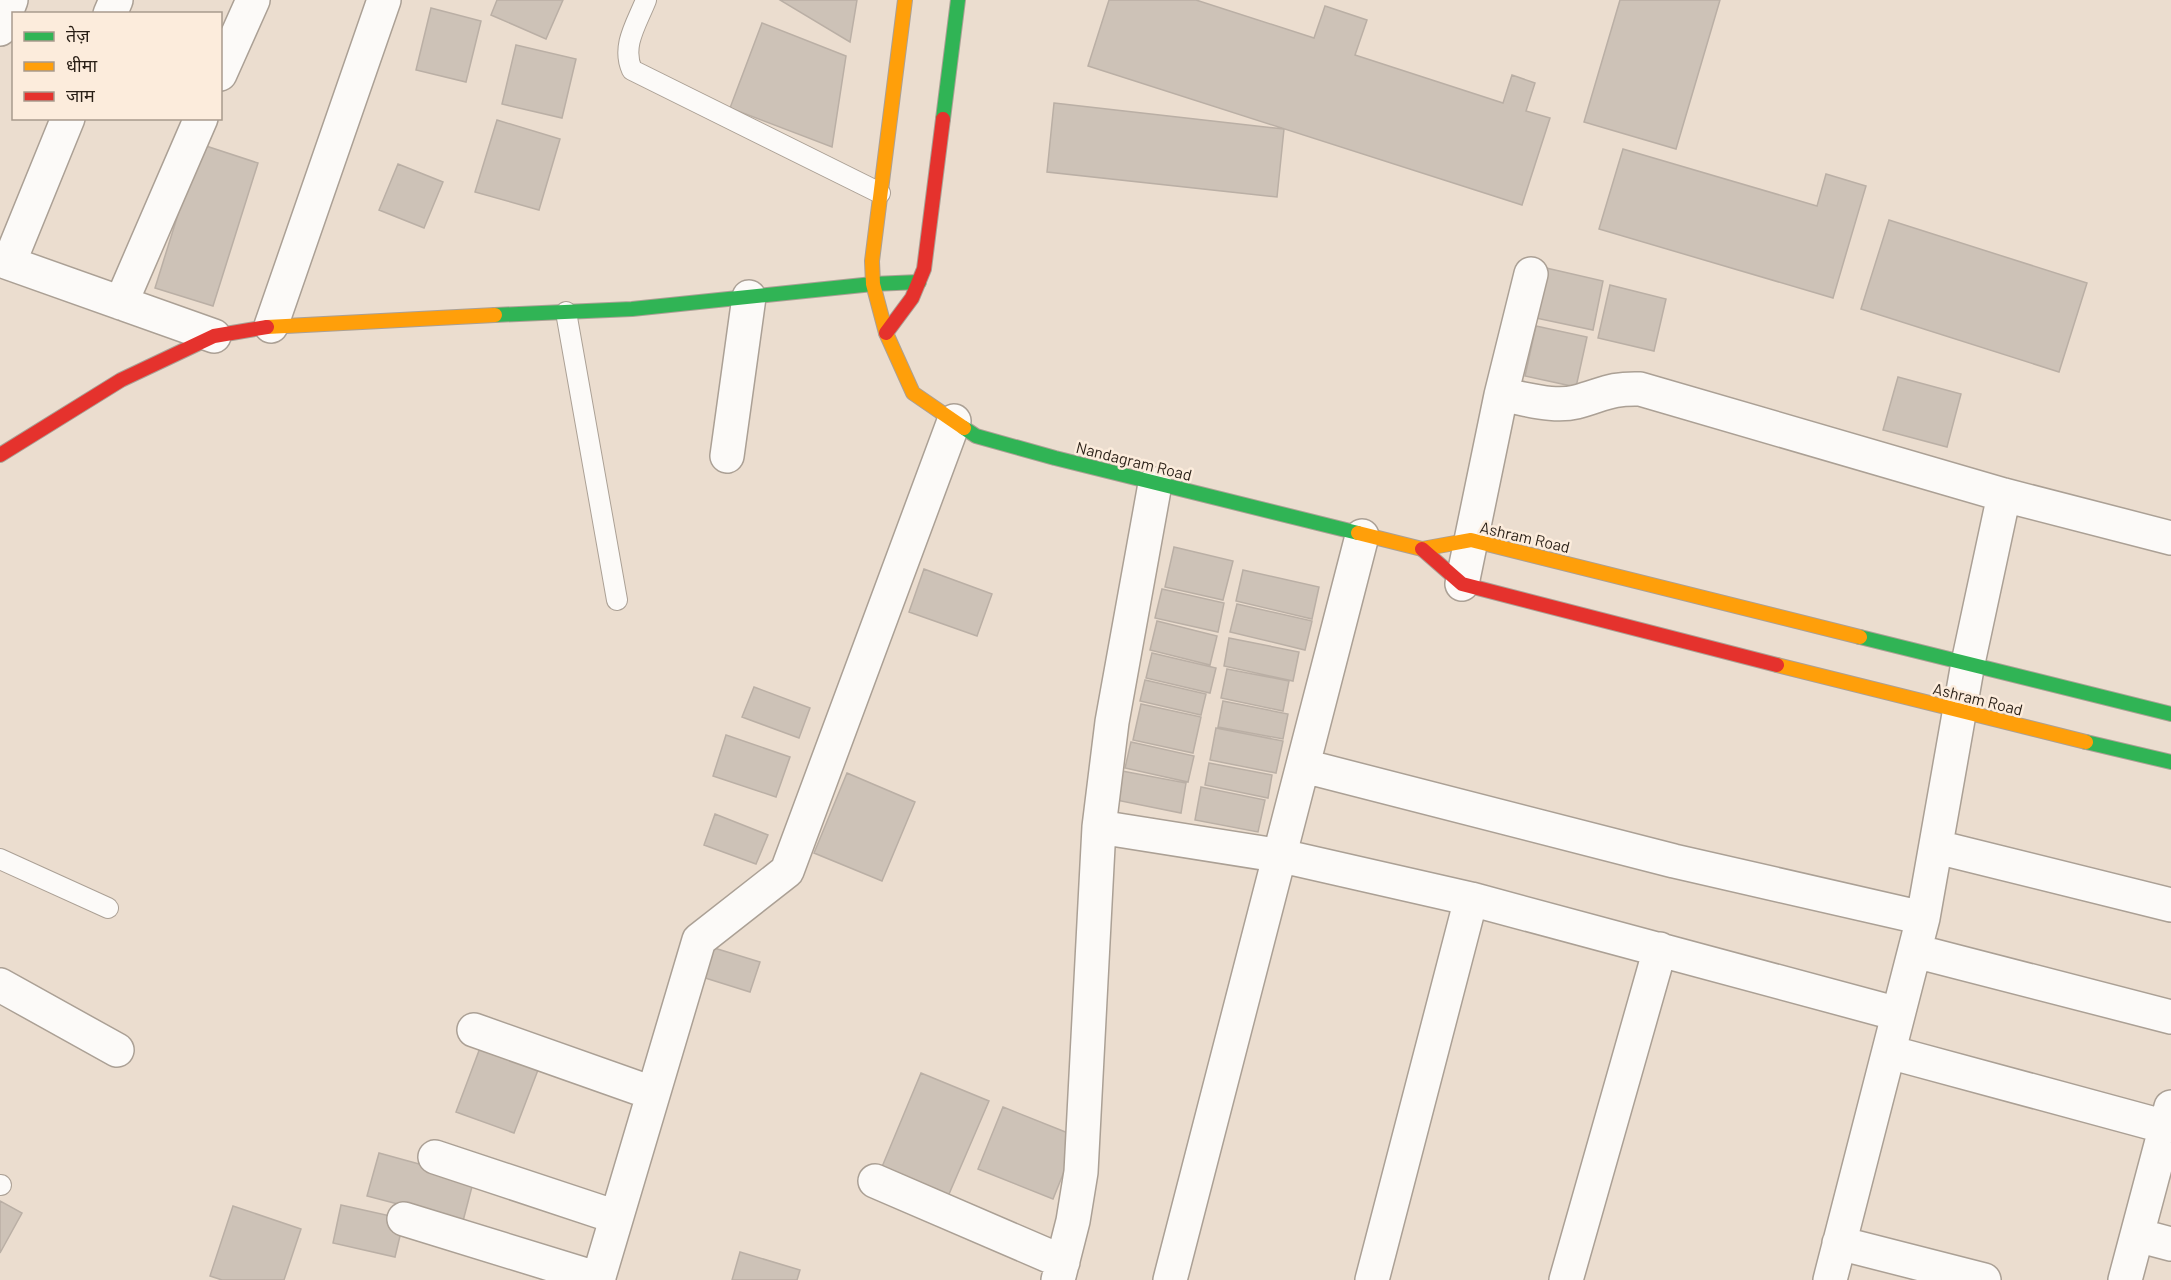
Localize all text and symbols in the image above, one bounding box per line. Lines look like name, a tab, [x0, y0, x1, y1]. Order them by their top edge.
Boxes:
legend	[12, 12, 222, 120]
text: तेज़	[66, 24, 90, 46]
text: धीमा	[66, 54, 97, 76]
text: जाम	[66, 84, 96, 106]
street label: Nandagram Road	[1074, 437, 1194, 484]
street label: Ashram Road	[1478, 517, 1572, 556]
street label: Ashram Road	[1931, 678, 2025, 719]

